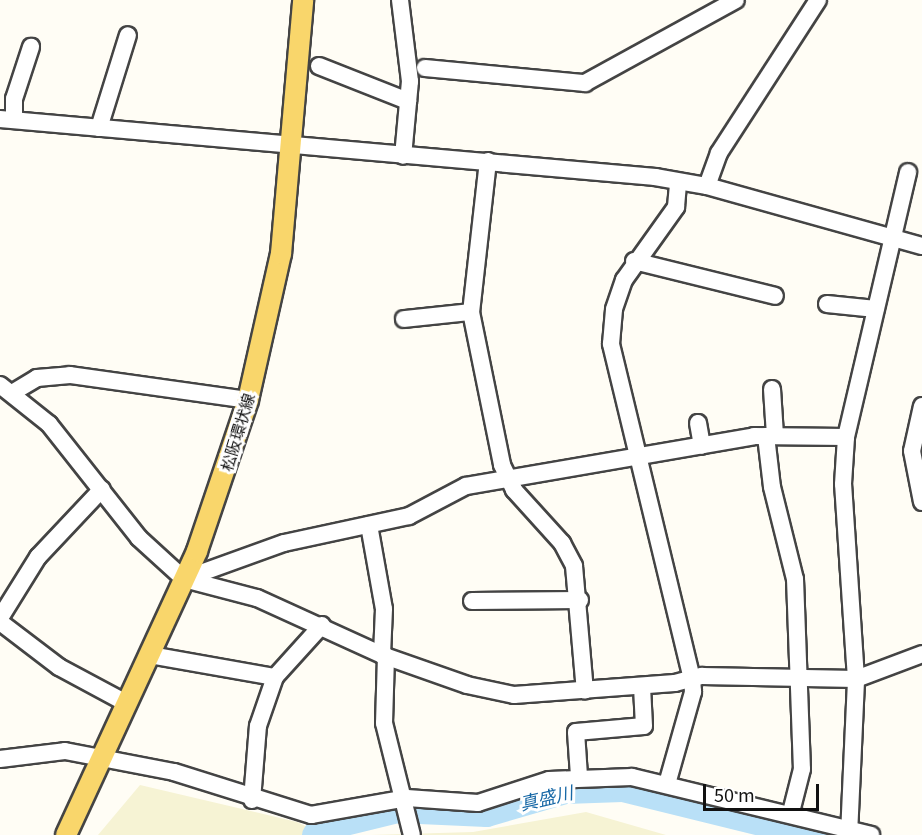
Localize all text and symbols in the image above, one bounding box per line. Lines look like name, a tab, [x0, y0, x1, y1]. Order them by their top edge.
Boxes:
street label: 松阪環状線	[216, 391, 258, 473]
scale bar	[706, 772, 822, 810]
water label: 真盛川	[517, 780, 575, 814]
text: 50 m	[714, 781, 755, 807]

